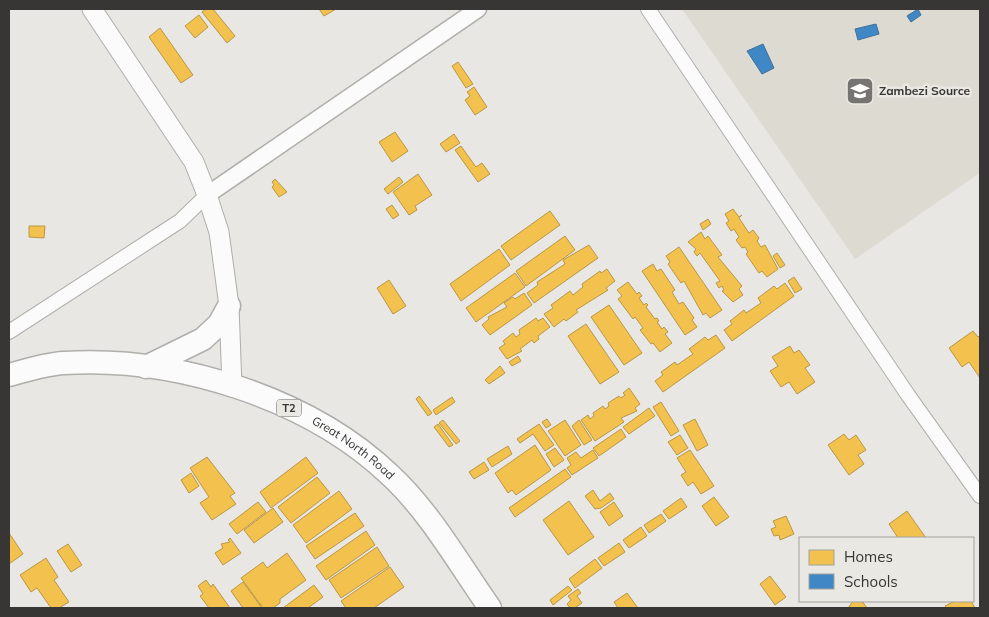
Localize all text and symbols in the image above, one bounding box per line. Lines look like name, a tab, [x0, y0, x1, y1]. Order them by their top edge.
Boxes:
school or university icon: Zambezi Source	[845, 76, 875, 106]
place label: Zambezi Source	[879, 83, 971, 98]
road number: T2	[276, 399, 302, 416]
street label: Great North Road	[309, 413, 398, 482]
legend	[799, 537, 974, 602]
text: Homes	[844, 547, 893, 566]
text: Schools	[844, 572, 898, 591]

